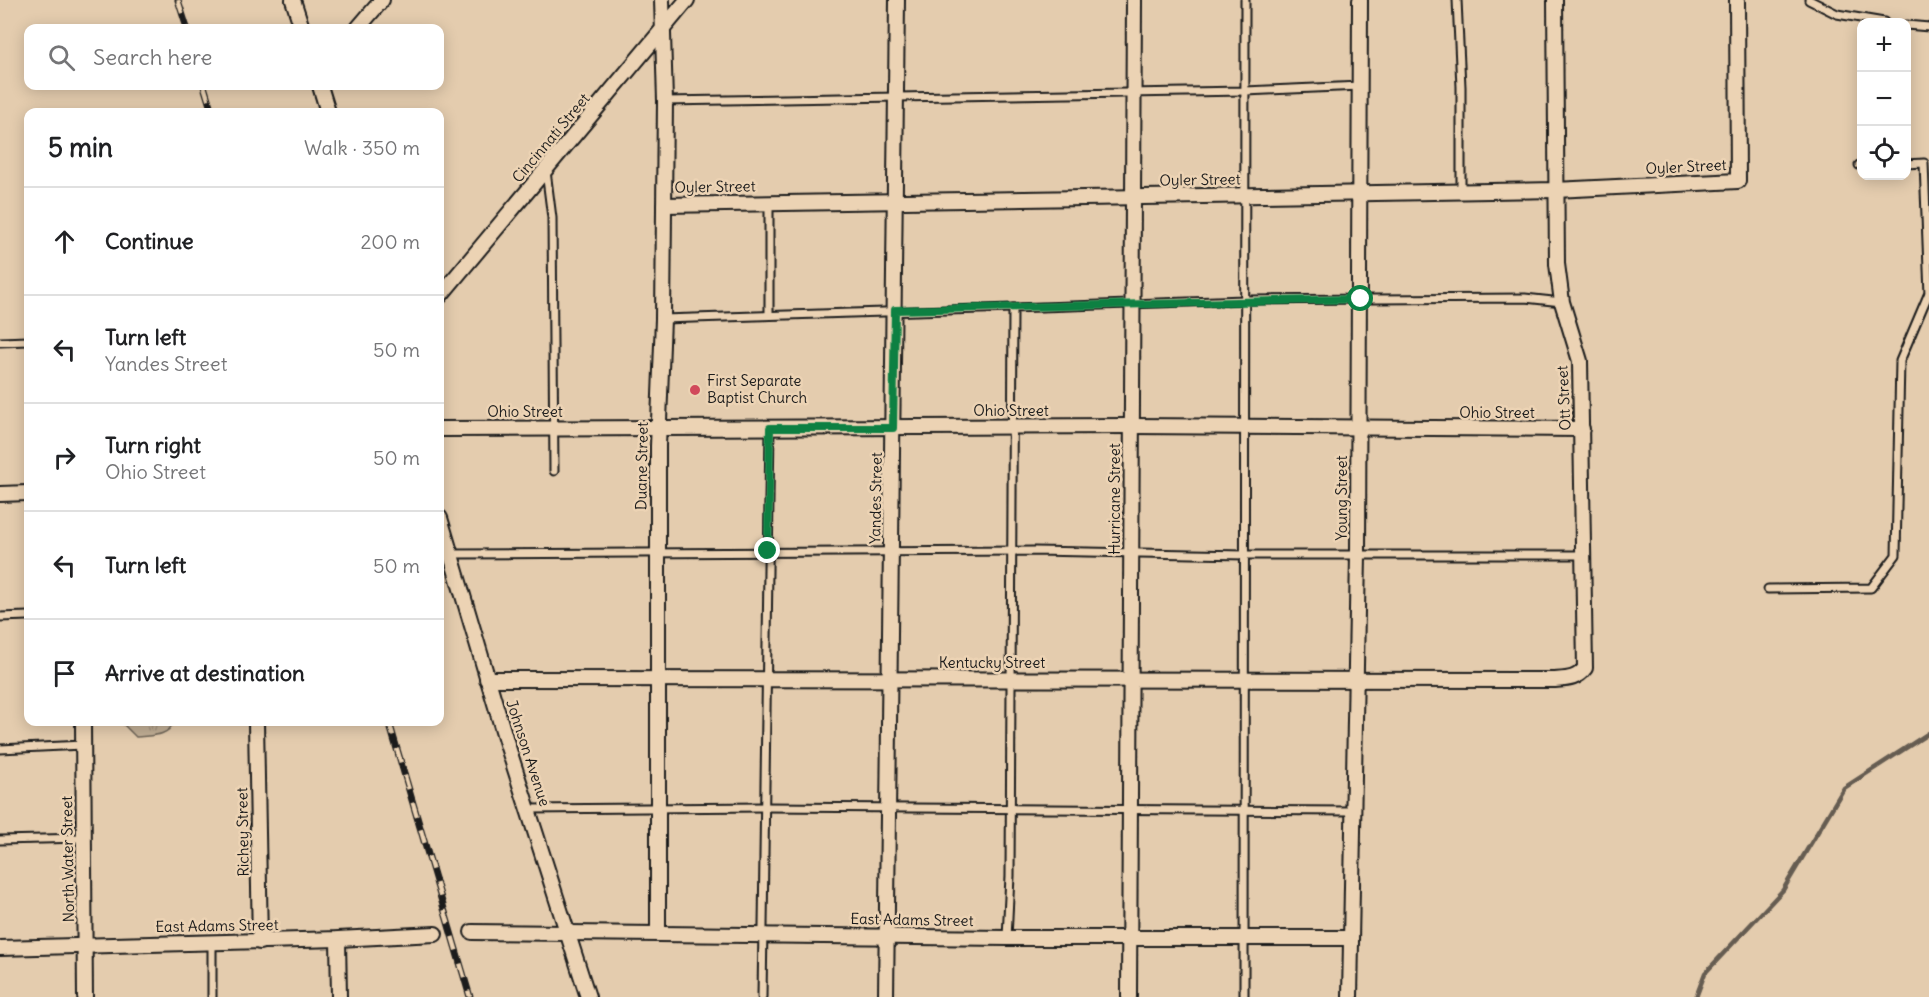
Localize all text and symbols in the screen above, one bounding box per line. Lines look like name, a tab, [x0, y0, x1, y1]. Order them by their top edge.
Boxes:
map controls	[1857, 18, 1911, 180]
button: +	[1857, 18, 1911, 72]
search box	[24, 24, 444, 90]
icon: search	[45, 41, 78, 74]
text: Search here	[93, 43, 212, 71]
button: −	[1857, 72, 1911, 126]
street label: Cincinnati Street	[508, 89, 594, 186]
button: locate	[1857, 126, 1911, 180]
text: 5 min	[48, 131, 113, 164]
text: Walk · 350 m	[304, 135, 420, 160]
street label: Oyler Street	[1645, 155, 1727, 178]
street label: Oyler Street	[1159, 169, 1241, 190]
street label: Oyler Street	[674, 176, 756, 197]
icon: ahead	[48, 225, 81, 258]
text: Continue	[105, 227, 194, 255]
text: 200 m	[360, 229, 420, 254]
route start	[1347, 285, 1373, 311]
text: Turn left	[105, 323, 186, 351]
icon: left	[48, 333, 81, 366]
text: 50 m	[373, 337, 420, 362]
text: Yandes Street	[105, 351, 227, 376]
street label: Ott Street	[1552, 365, 1575, 431]
place label: First Separate Baptist Church	[707, 371, 808, 407]
marker: First Separate Baptist Church	[688, 383, 702, 397]
street label: Ohio Street	[973, 401, 1049, 420]
street label: Ohio Street	[487, 402, 563, 421]
street label: Ohio Street	[1459, 403, 1535, 422]
street label: Duane Street	[631, 422, 652, 510]
text: Turn right	[105, 431, 201, 459]
icon: right	[48, 441, 81, 474]
street label: Hurricane Street	[1105, 443, 1124, 555]
text: 50 m	[373, 445, 420, 470]
street label: Yandes Street	[865, 452, 886, 544]
street label: Young Street	[1332, 455, 1351, 541]
text: Ohio Street	[105, 459, 206, 484]
route end	[754, 537, 780, 563]
icon: left	[48, 549, 81, 582]
text: Turn left	[105, 551, 186, 579]
text: 50 m	[373, 553, 420, 578]
street label: Kentucky Street	[939, 653, 1045, 672]
icon: arrive	[48, 657, 81, 690]
text: Arrive at destination	[105, 659, 305, 687]
street label: Johnson Avenue	[502, 697, 555, 809]
street label: Richey Street	[232, 787, 253, 877]
street label: North Water Street	[57, 796, 78, 922]
street label: East Adams Street	[850, 909, 974, 930]
street label: East Adams Street	[155, 915, 279, 936]

